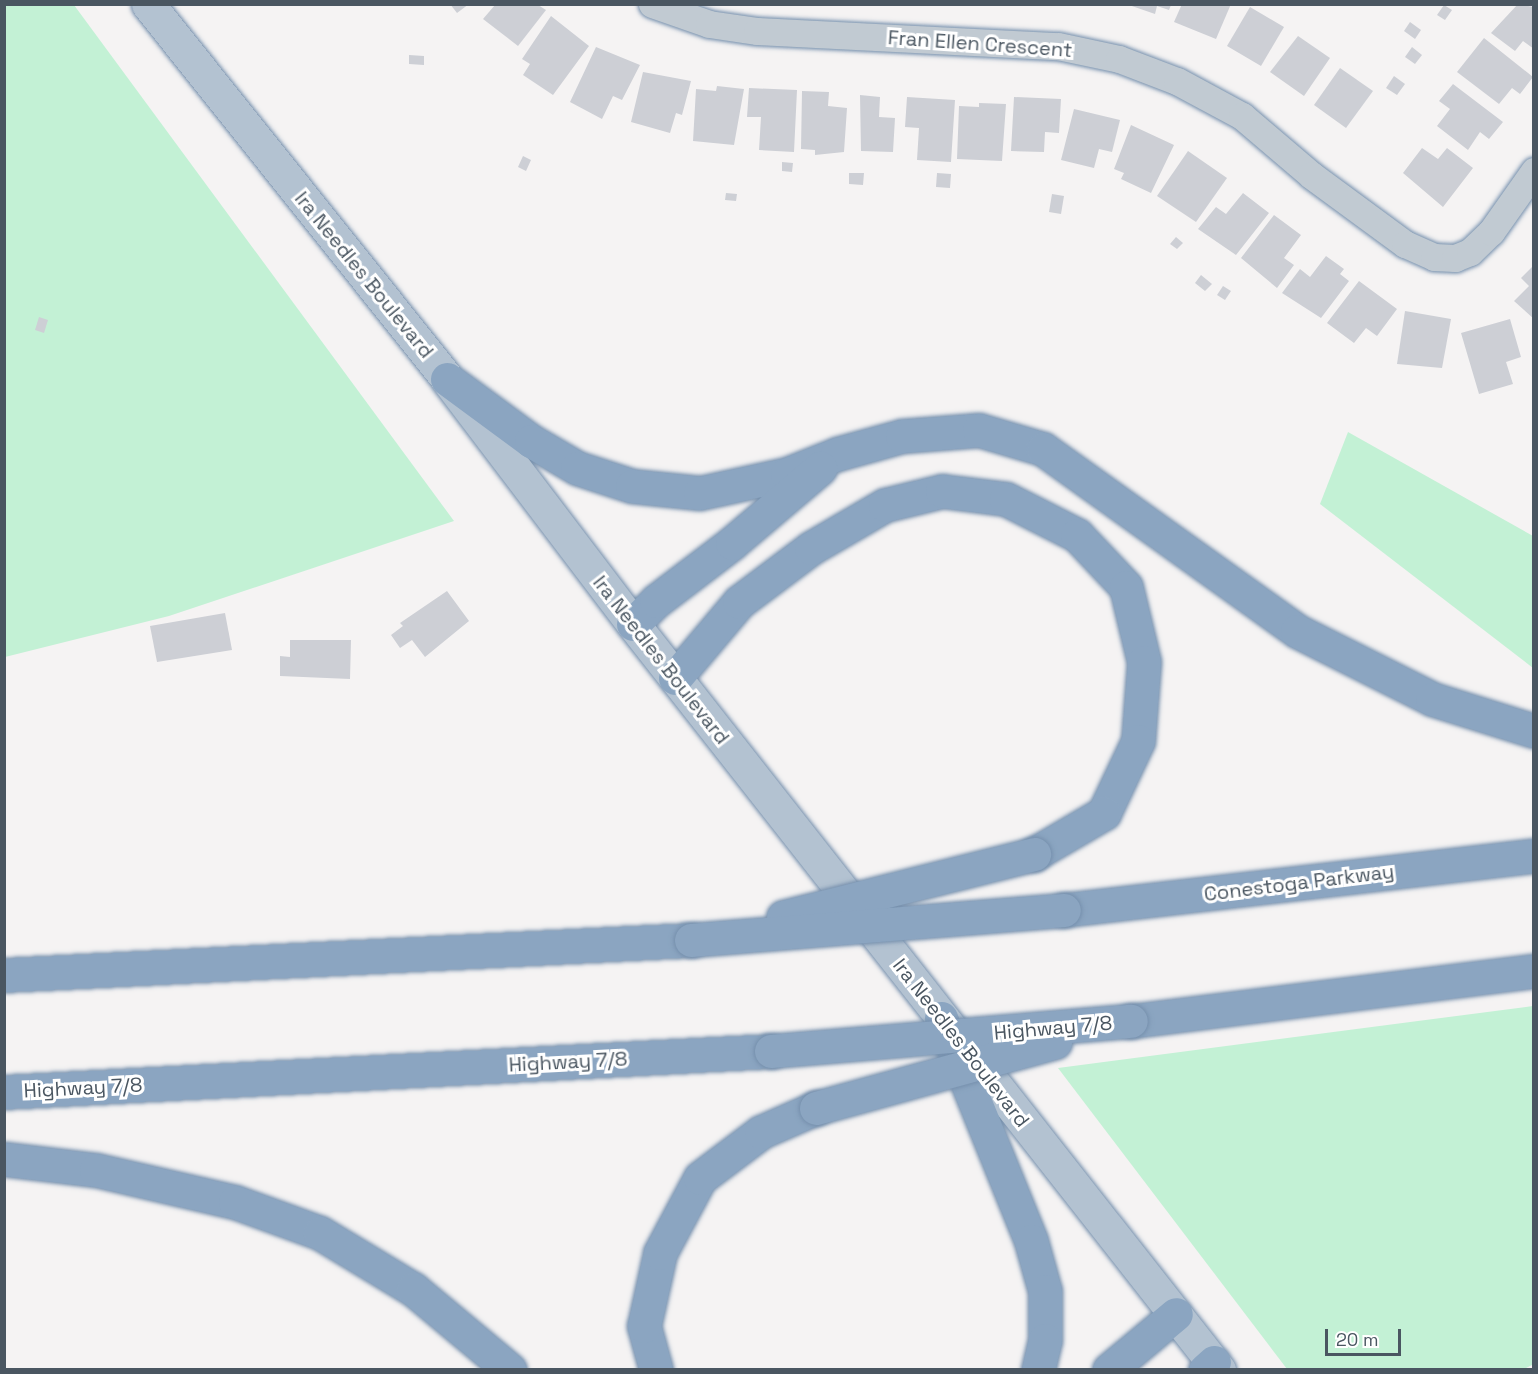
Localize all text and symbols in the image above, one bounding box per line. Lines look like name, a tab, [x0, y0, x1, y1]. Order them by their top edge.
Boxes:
street label: Fran Ellen Crescent	[887, 26, 1073, 62]
street label: Ira Needles Boulevard	[289, 187, 439, 363]
street label: Ira Needles Boulevard	[588, 571, 734, 749]
street label: Conestoga Parkway	[1203, 859, 1395, 907]
street label: Ira Needles Boulevard	[888, 954, 1034, 1132]
street label: Highway 7/8	[993, 1011, 1113, 1045]
street label: Highway 7/8	[508, 1047, 628, 1077]
street label: Highway 7/8	[23, 1073, 143, 1103]
scale bar	[1328, 1317, 1404, 1355]
text: 20 m	[1336, 1328, 1379, 1351]

